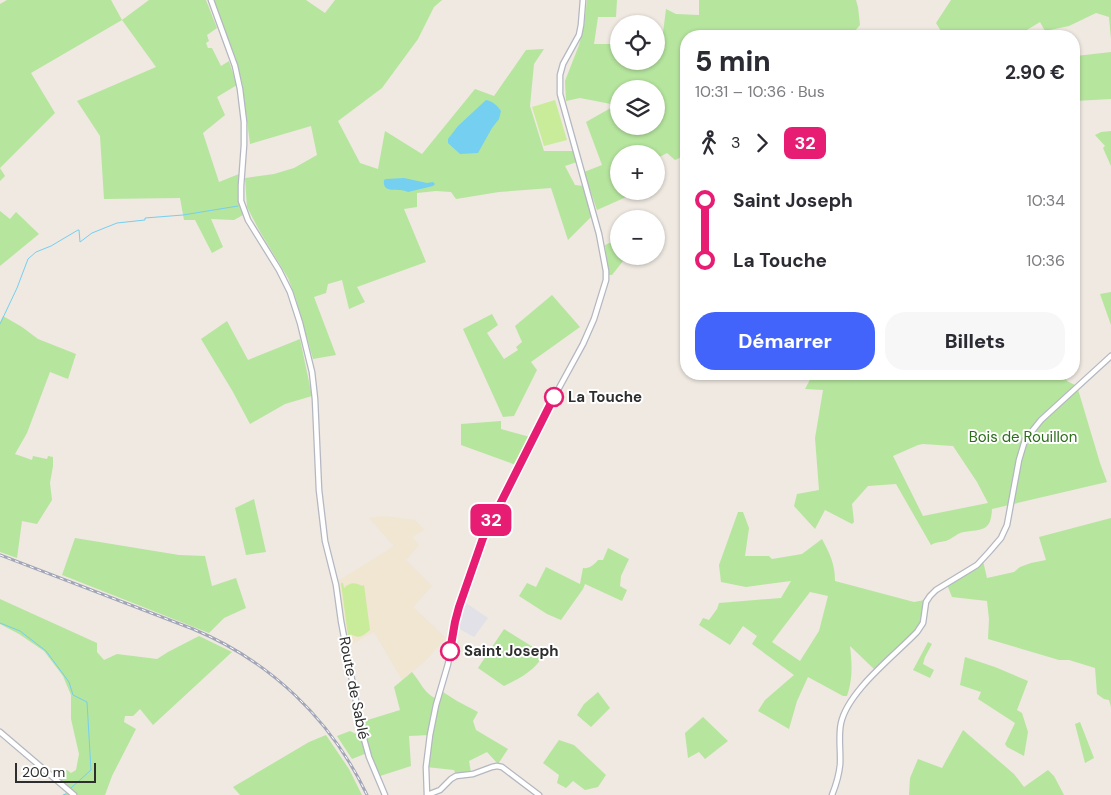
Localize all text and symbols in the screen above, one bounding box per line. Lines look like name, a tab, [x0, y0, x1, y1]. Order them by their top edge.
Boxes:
map controls	[610, 15, 665, 265]
button: locate	[610, 15, 665, 70]
text: 5 min	[695, 43, 771, 80]
text: 2.90 €	[1005, 60, 1065, 85]
button: layers	[610, 80, 665, 135]
text: 10:31 – 10:36 · Bus	[695, 81, 825, 102]
icon: walk	[695, 129, 723, 157]
icon: forward	[748, 129, 776, 157]
text: 32	[794, 131, 816, 155]
text: 3	[731, 132, 740, 153]
button: +	[610, 145, 665, 200]
text: Saint Joseph	[733, 188, 853, 213]
text: 10:34	[1027, 190, 1065, 211]
button: −	[610, 210, 665, 265]
text: La Touche	[733, 248, 827, 273]
text: 10:36	[1026, 250, 1065, 271]
button: Démarrer	[695, 312, 875, 370]
button: Billets	[885, 312, 1065, 370]
marker: La Touche	[544, 387, 564, 407]
place label: La Touche	[568, 387, 642, 407]
park label: Bois de Rouillon	[969, 427, 1077, 447]
line badge: 32	[468, 504, 514, 536]
text: 32	[480, 508, 502, 532]
street label: Route de Sablé	[334, 635, 374, 741]
marker: Saint Joseph	[440, 641, 460, 661]
place label: Saint Joseph	[464, 641, 559, 661]
scale bar	[15, 760, 96, 783]
text: 200 m	[22, 763, 65, 781]

